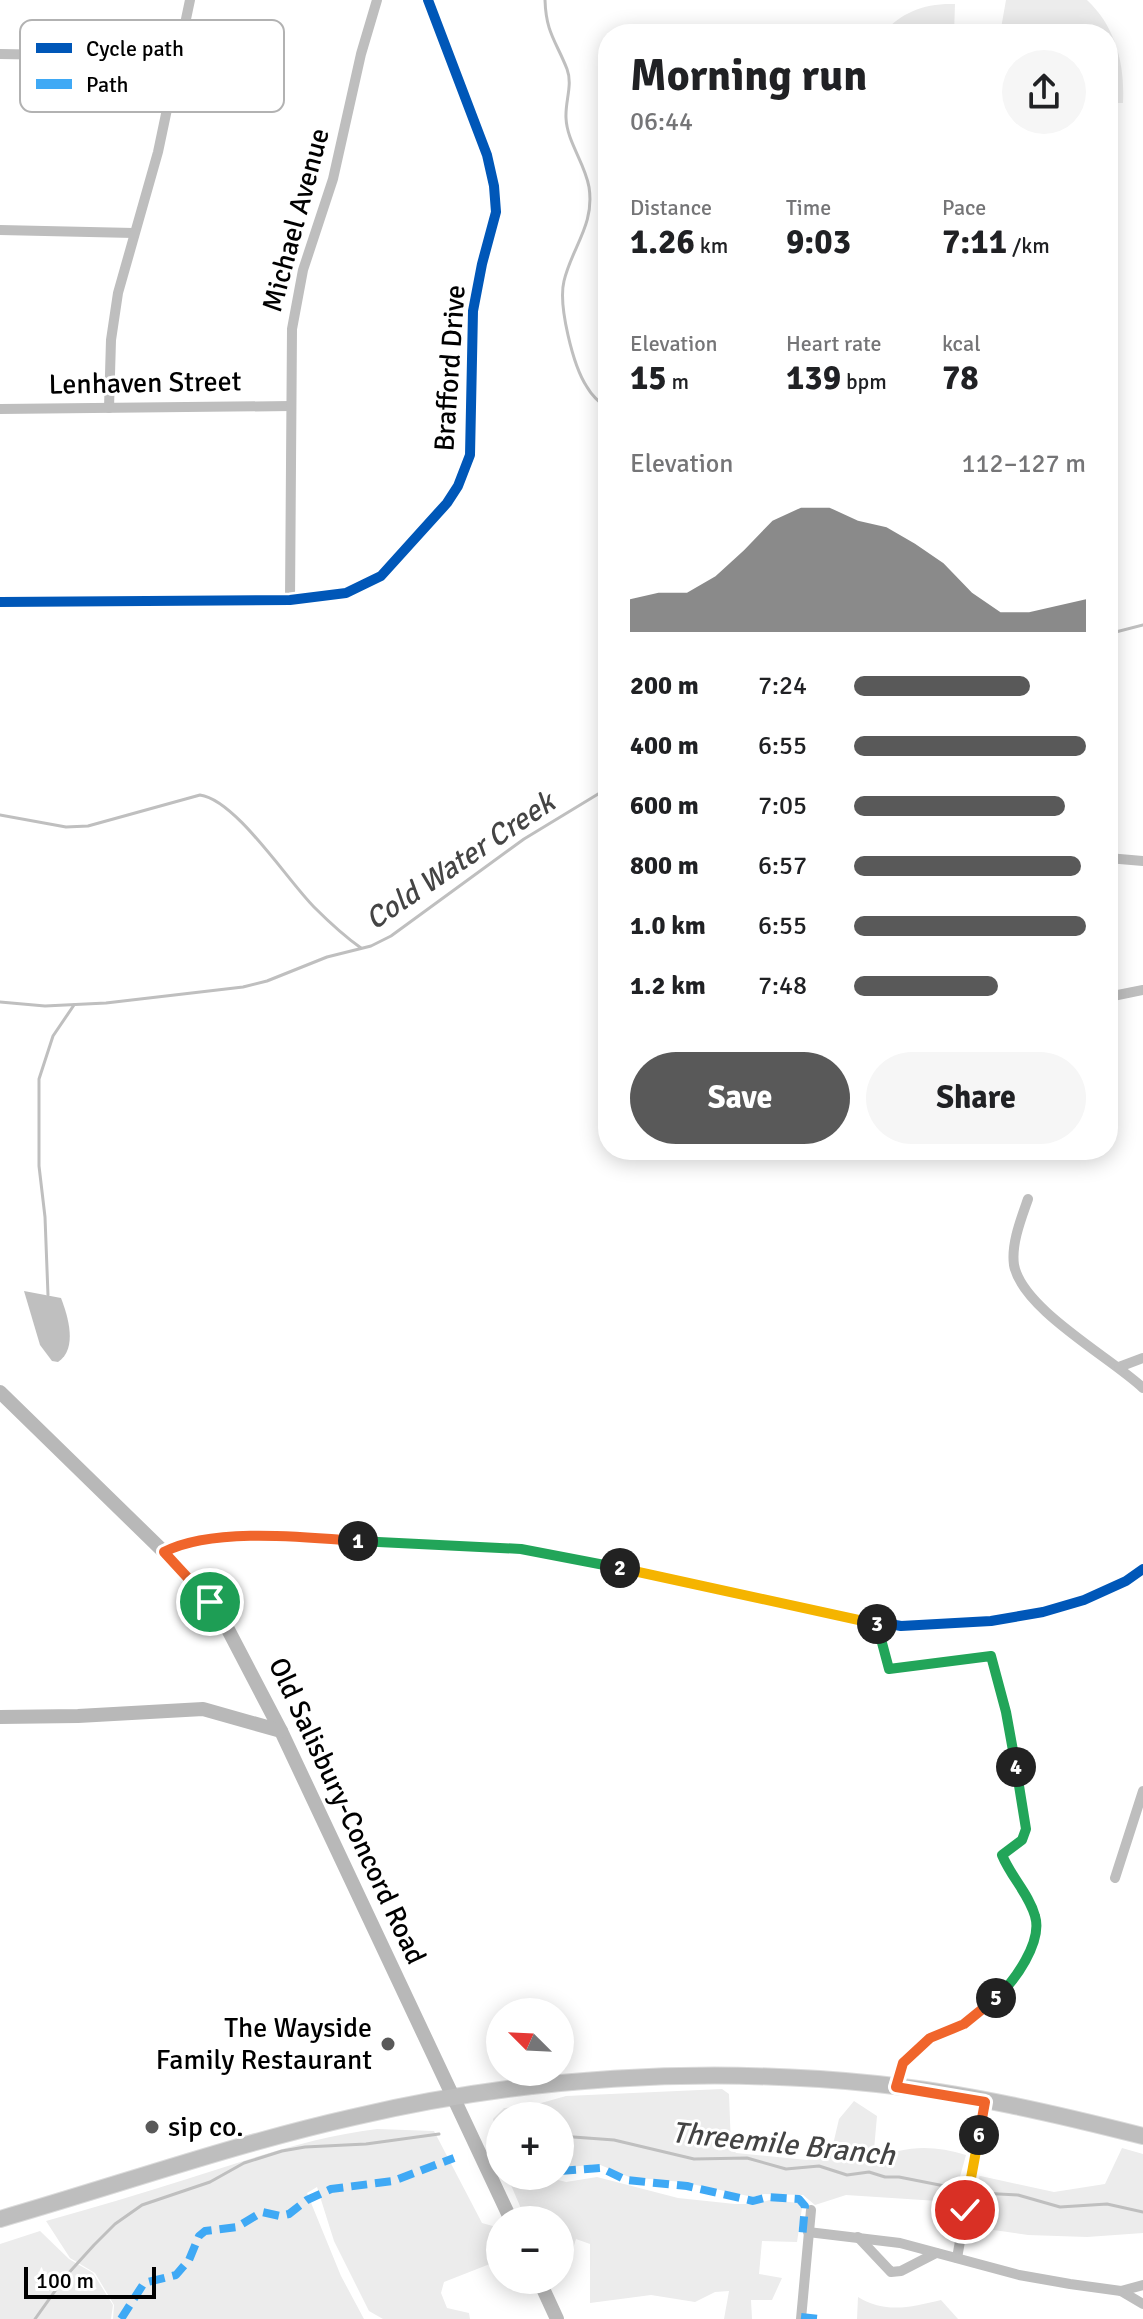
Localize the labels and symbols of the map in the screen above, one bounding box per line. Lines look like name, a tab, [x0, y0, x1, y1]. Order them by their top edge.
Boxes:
legend	[20, 20, 284, 112]
text: Cycle path	[86, 35, 184, 62]
text: Path	[86, 71, 129, 98]
street label: Michael Avenue	[255, 124, 337, 316]
street label: Brafford Drive	[427, 284, 473, 452]
street label: Lenhaven Street	[48, 364, 242, 402]
water label: Cold Water Creek	[358, 782, 564, 938]
pin: 1	[338, 1521, 378, 1561]
pin: 2	[600, 1548, 640, 1588]
pin	[176, 1568, 244, 1636]
pin: 3	[857, 1604, 897, 1644]
street label: Old Salisbury-Concord Road	[261, 1652, 433, 1970]
pin: 4	[996, 1747, 1036, 1787]
pin: 5	[976, 1978, 1016, 2018]
north arrow	[486, 1998, 574, 2086]
place label: The Wayside Family Restaurant	[156, 2011, 372, 2077]
marker: The Wayside Family Restaurant	[379, 2035, 397, 2053]
place label: sip co.	[168, 2110, 244, 2144]
water label: Threemile Branch	[670, 2114, 897, 2174]
pin: 6	[959, 2115, 999, 2155]
marker: sip co.	[143, 2118, 161, 2136]
pin	[931, 2176, 999, 2244]
scale bar	[24, 2263, 156, 2299]

